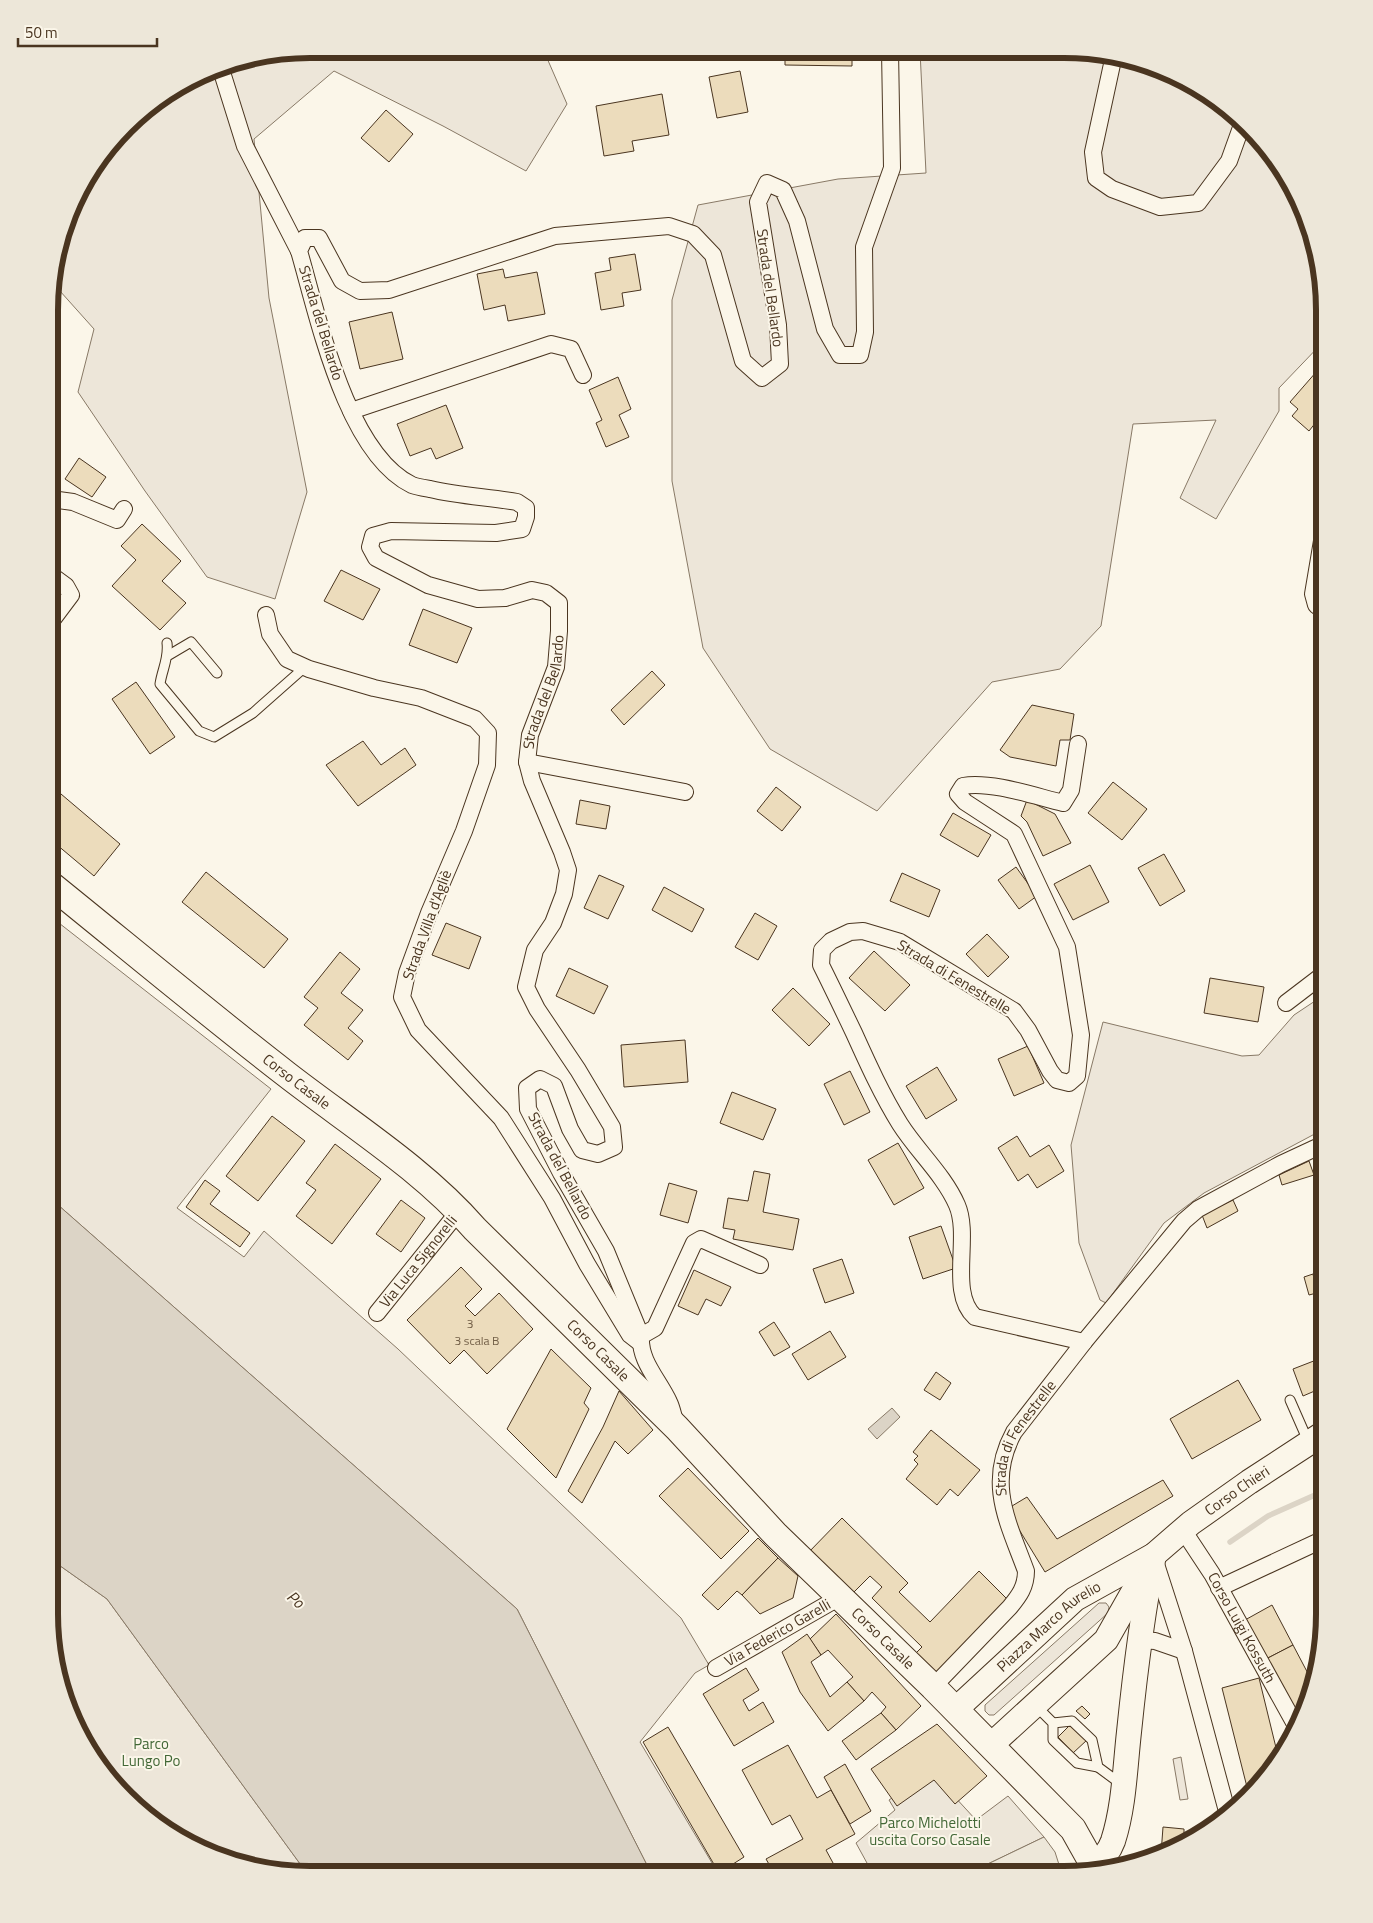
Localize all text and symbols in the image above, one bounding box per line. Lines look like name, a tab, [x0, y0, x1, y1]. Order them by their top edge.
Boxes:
scale bar	[18, 15, 156, 47]
text: 50 m	[25, 21, 58, 44]
street label: Strada del Bellardo	[751, 227, 790, 349]
street label: Strada del Bellardo	[293, 263, 350, 383]
street label: Strada del Bellardo	[517, 634, 570, 750]
street label: Strada Villa d'Agliè	[396, 867, 457, 983]
street label: Strada di Fenestrelle	[893, 933, 1016, 1020]
street label: Corso Casale	[258, 1048, 336, 1115]
street label: Strada del Bellardo	[522, 1108, 599, 1224]
street label: Via Luca Signorelli	[373, 1210, 462, 1313]
house number: 3	[467, 1314, 473, 1333]
street label: Corso Casale	[562, 1314, 635, 1387]
house number: 3 scala B	[454, 1331, 500, 1350]
street label: Strada di Fenestrelle	[989, 1375, 1061, 1497]
street label: Corso Chieri	[1199, 1460, 1274, 1521]
street label: Corso Luigi Kossuth	[1202, 1568, 1282, 1687]
street label: Piazza Marco Aurelio	[991, 1575, 1105, 1677]
water label: Po	[282, 1585, 311, 1614]
street label: Via Federico Garelli	[720, 1593, 835, 1672]
street label: Corso Casale	[846, 1602, 920, 1674]
park label: Parco Lungo Po	[122, 1732, 180, 1772]
park label: Parco Michelotti uscita Corso Casale	[869, 1811, 991, 1851]

